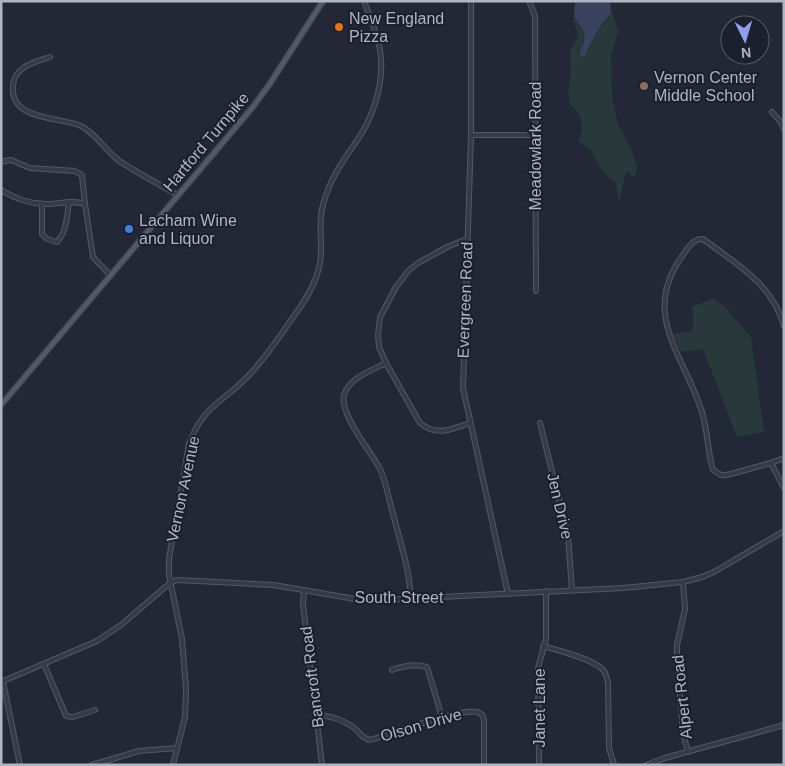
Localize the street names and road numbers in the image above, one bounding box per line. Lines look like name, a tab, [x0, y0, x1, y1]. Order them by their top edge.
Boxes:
street label: Meadowlark Road	[527, 82, 544, 210]
street label: Hartford Turnpike	[160, 89, 252, 195]
street label: Evergreen Road	[454, 241, 476, 359]
street label: Vernon Avenue	[163, 434, 203, 544]
street label: Jen Drive	[544, 471, 576, 541]
street label: South Street	[355, 589, 444, 606]
street label: Bancroft Road	[297, 625, 327, 729]
street label: Alpert Road	[669, 654, 695, 740]
street label: Janet Lane	[531, 668, 548, 748]
street label: Olson Drive	[378, 705, 464, 745]

